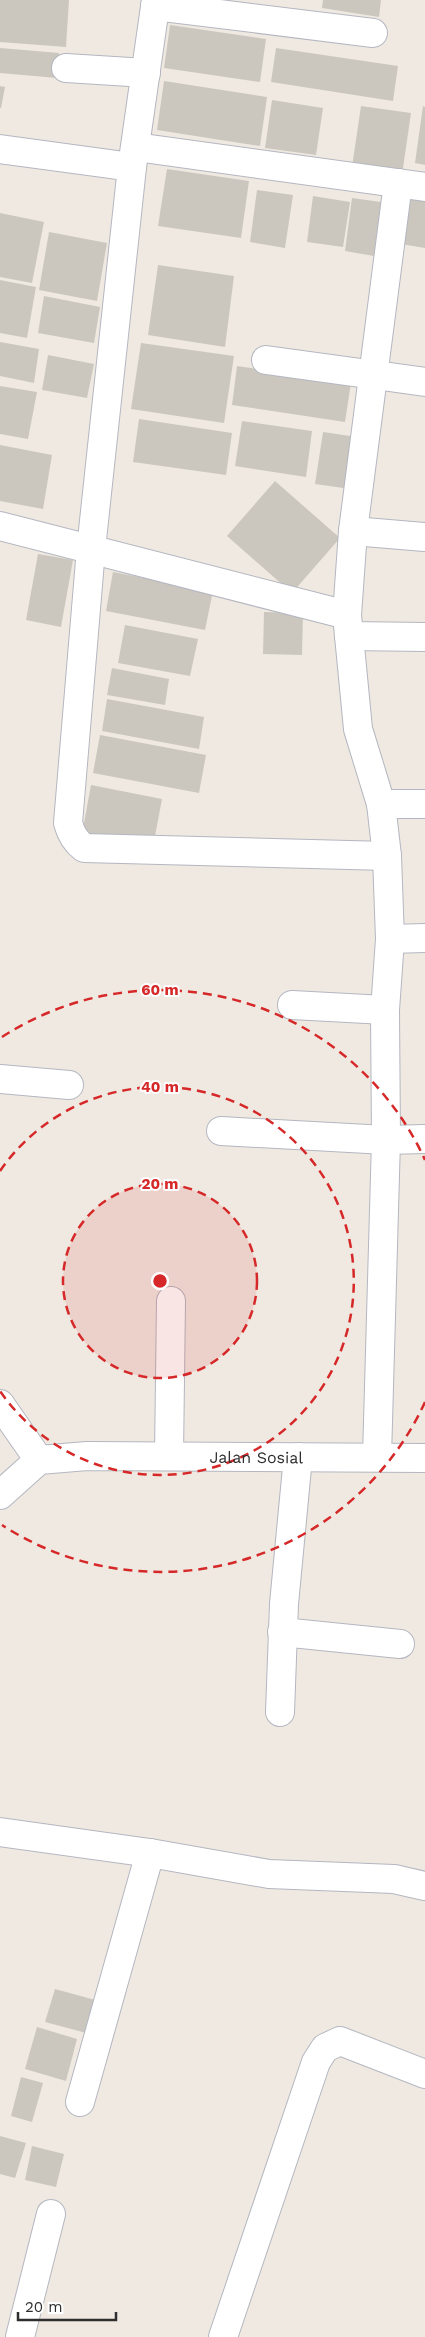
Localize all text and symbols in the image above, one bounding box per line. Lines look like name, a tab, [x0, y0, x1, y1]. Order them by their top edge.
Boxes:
text: 60 m	[141, 981, 179, 999]
text: 40 m	[141, 1078, 179, 1096]
text: 20 m	[141, 1175, 179, 1193]
centre of rings	[151, 1272, 169, 1290]
street label: Jalan Sosial	[210, 1447, 303, 1467]
scale bar	[18, 2290, 115, 2322]
text: 20 m	[25, 2298, 63, 2316]

